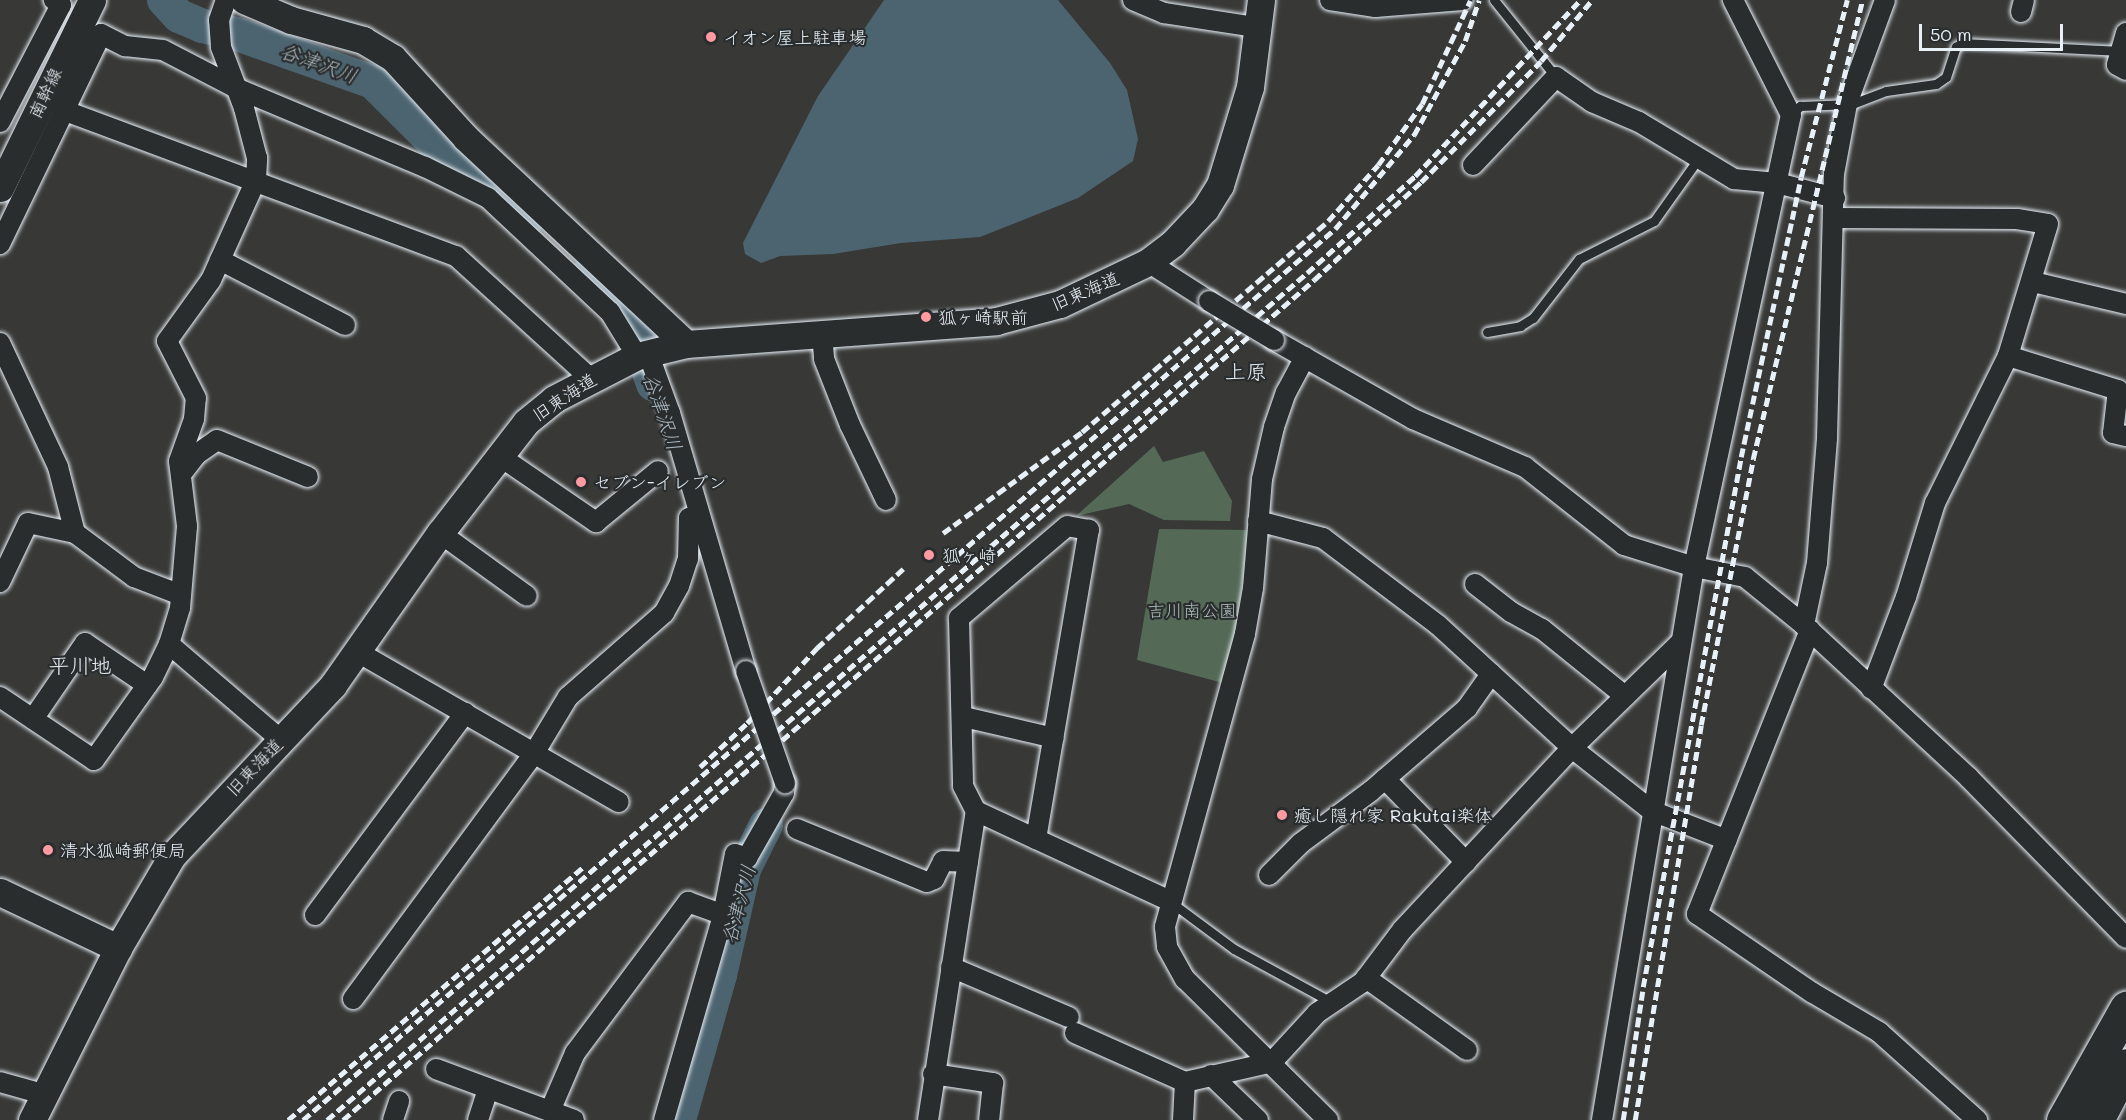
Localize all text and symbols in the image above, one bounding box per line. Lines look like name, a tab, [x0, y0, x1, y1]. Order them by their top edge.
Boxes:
scale bar	[1922, 12, 2066, 50]
text: 50 m	[1930, 22, 1972, 46]
place label: イオン屋上駐車場	[723, 26, 867, 48]
marker: イオン屋上駐車場	[704, 30, 718, 44]
water label: 谷津沢川	[277, 38, 361, 88]
street label: 南幹線	[24, 64, 66, 122]
street label: 旧東海道	[1048, 267, 1122, 315]
place label: 狐ヶ崎駅前	[938, 306, 1028, 328]
marker: 狐ヶ崎駅前	[919, 310, 933, 324]
district label: 上原	[1225, 358, 1267, 384]
street label: 旧東海道	[528, 368, 600, 426]
water label: 谷津沢川	[639, 370, 687, 454]
place label: セブン-イレブン	[593, 471, 727, 493]
marker: セブン-イレブン	[574, 475, 588, 489]
place label: 狐ヶ崎	[942, 544, 996, 566]
marker: 狐ヶ崎	[920, 546, 938, 564]
park label: 吉川南公園	[1147, 599, 1237, 621]
district label: 平川地	[49, 652, 111, 678]
street label: 旧東海道	[221, 734, 287, 800]
place label: 癒し隠れ家 Rakutai楽体	[1294, 804, 1493, 826]
marker: 癒し隠れ家 Rakutai楽体	[1275, 808, 1289, 822]
place label: 清水狐崎郵便局	[60, 839, 186, 861]
marker: 清水狐崎郵便局	[41, 843, 55, 857]
water label: 谷津沢川	[716, 862, 760, 946]

